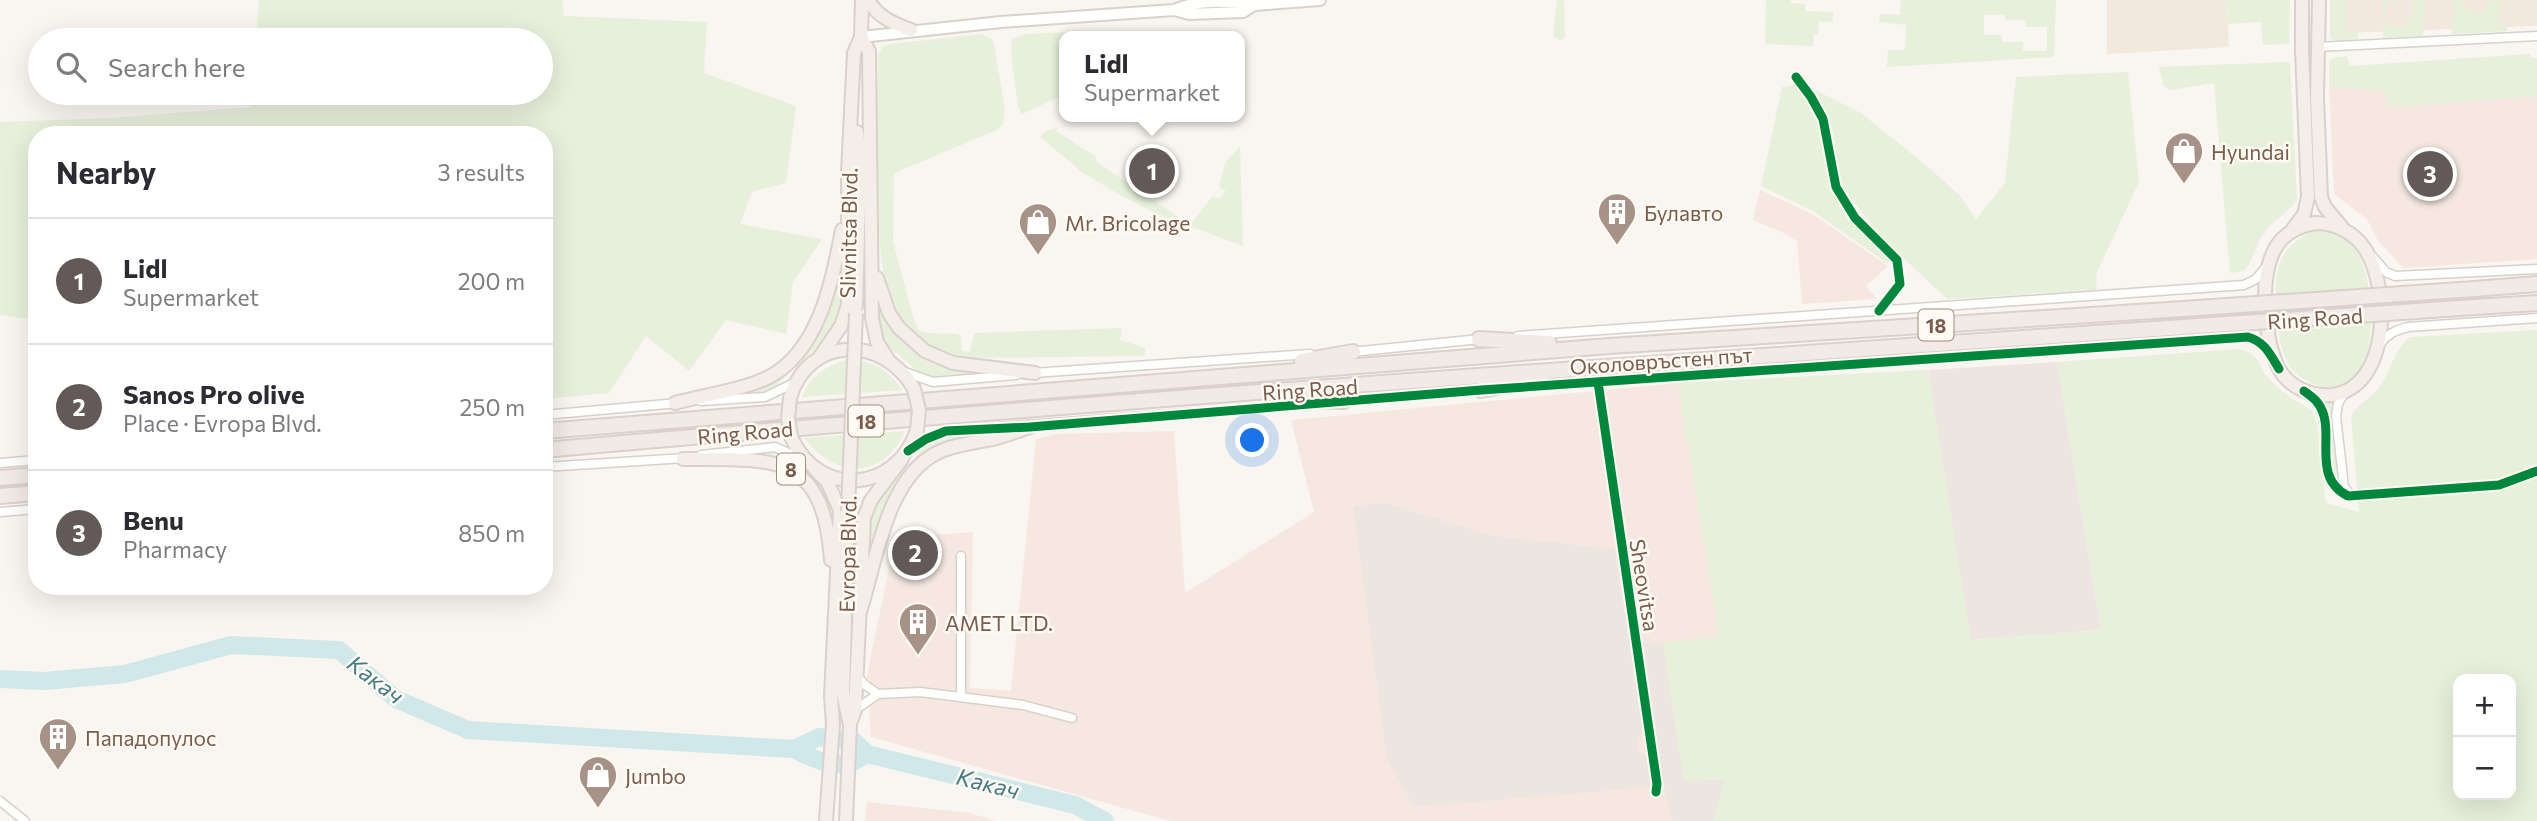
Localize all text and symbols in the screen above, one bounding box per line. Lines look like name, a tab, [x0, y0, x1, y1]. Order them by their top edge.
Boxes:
search box	[28, 28, 553, 105]
popup	[1059, 31, 1245, 122]
text: Lidl	[1084, 47, 1129, 78]
icon: search	[52, 48, 90, 86]
text: Search here	[108, 51, 246, 82]
text: Supermarket	[1084, 78, 1220, 106]
shop icon: Hyundai	[2163, 130, 2205, 185]
place label: Hyundai	[2211, 139, 2290, 164]
pin: 1	[1129, 145, 1175, 197]
pin: 3	[2407, 148, 2453, 200]
text: Nearby	[56, 153, 156, 190]
text: 3 results	[438, 158, 525, 186]
street label: Slivnitsa Blvd.	[834, 167, 862, 299]
building icon: Булавто	[1596, 191, 1638, 246]
place label: Булавто	[1644, 200, 1723, 225]
shop icon: Mr. Bricolage	[1017, 201, 1059, 256]
place label: Mr. Bricolage	[1065, 210, 1190, 235]
text: Lidl	[123, 252, 168, 283]
text: 1	[74, 267, 84, 295]
text: 200 m	[458, 267, 525, 295]
text: Supermarket	[123, 283, 259, 311]
street label: Ring Road	[2266, 302, 2364, 334]
road number: 18	[1918, 310, 1954, 340]
street label: Околовръстен път	[1569, 341, 1753, 379]
street label: Ring Road	[1261, 373, 1359, 405]
text: Sanos Pro olive	[123, 378, 305, 409]
text: 2	[72, 393, 86, 421]
text: 250 m	[460, 393, 525, 421]
road number: 18	[848, 406, 884, 436]
text: Place · Evropa Blvd.	[123, 409, 322, 437]
street label: Ring Road	[696, 415, 794, 449]
your location	[1235, 423, 1269, 457]
road number: 8	[777, 454, 805, 484]
street label: Evropa Blvd.	[833, 495, 861, 613]
text: Benu	[123, 504, 184, 535]
text: 3	[72, 519, 86, 547]
text: 850 m	[458, 519, 525, 547]
pin: 2	[892, 527, 938, 579]
text: Pharmacy	[123, 535, 227, 563]
street label: Sheovitsa	[1625, 537, 1665, 633]
building icon: AMET LTD.	[897, 601, 939, 656]
place label: AMET LTD.	[945, 610, 1053, 635]
water label: Какач	[342, 649, 410, 709]
map controls	[2453, 674, 2516, 800]
button: +	[2453, 674, 2516, 737]
building icon: Пападопулос	[37, 716, 79, 771]
place label: Пападопулос	[85, 725, 216, 750]
button: −	[2453, 737, 2516, 800]
shop icon: Jumbo	[577, 754, 619, 809]
water label: Какач	[954, 762, 1022, 804]
place label: Jumbo	[625, 763, 686, 788]

